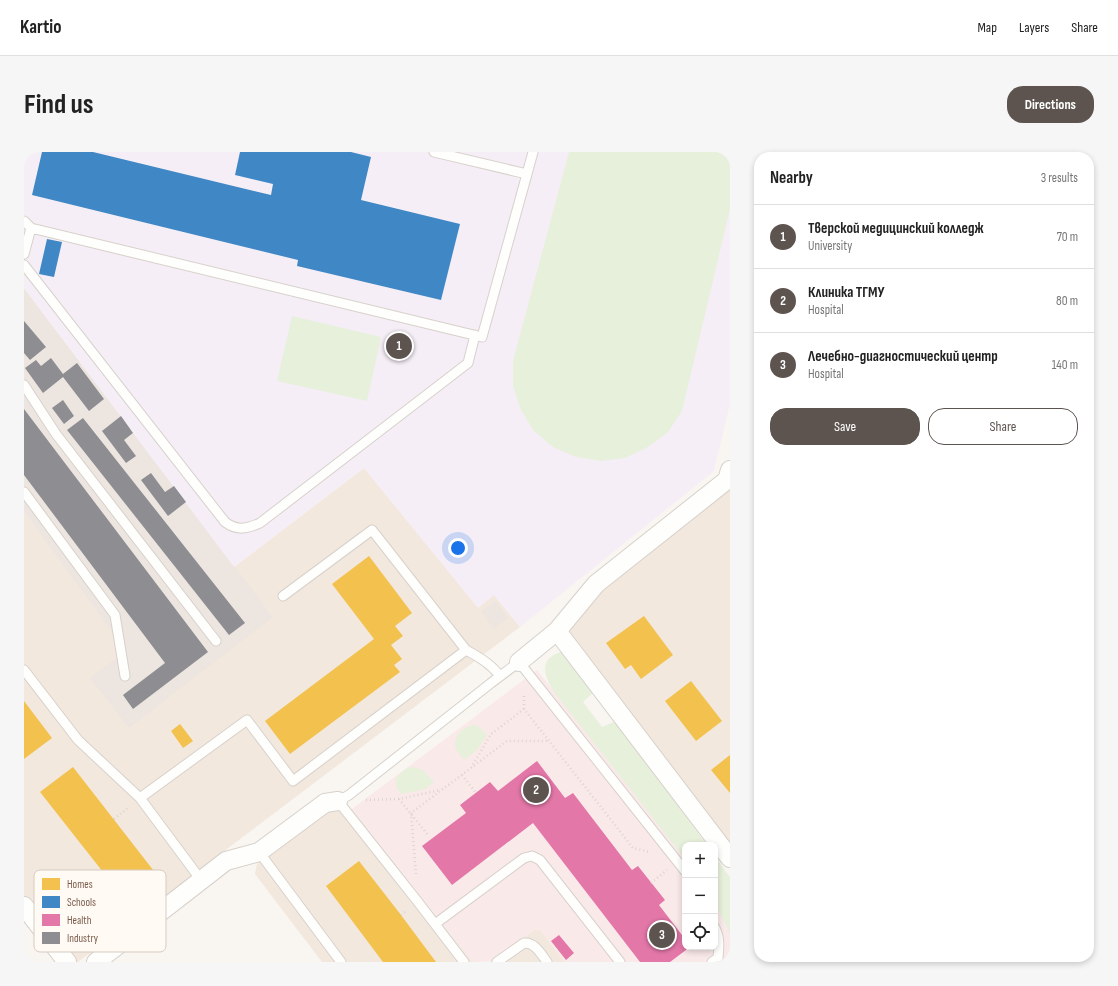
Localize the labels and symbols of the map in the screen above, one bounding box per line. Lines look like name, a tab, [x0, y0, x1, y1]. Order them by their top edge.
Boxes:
pin: 1	[386, 331, 412, 361]
your location	[448, 538, 468, 558]
pin: 2	[523, 775, 549, 805]
legend	[34, 870, 166, 952]
text: Homes	[67, 878, 93, 891]
text: Schools	[67, 896, 96, 909]
text: Health	[67, 914, 92, 927]
pin: 3	[649, 920, 675, 950]
text: Industry	[67, 932, 99, 945]

